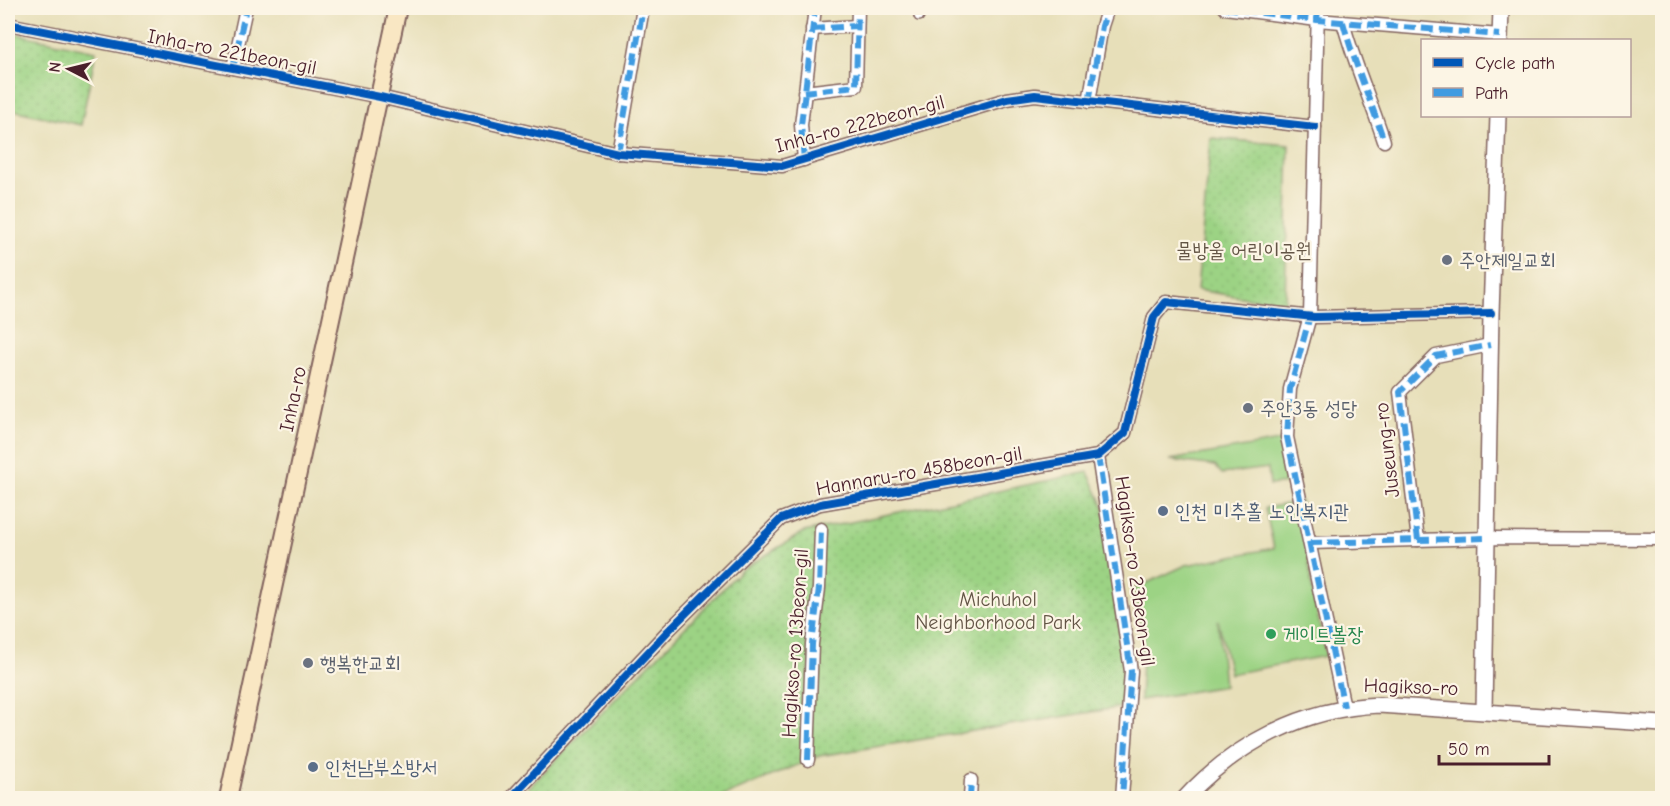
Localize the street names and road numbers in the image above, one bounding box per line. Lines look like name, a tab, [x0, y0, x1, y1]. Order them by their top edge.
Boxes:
street label: Inha-ro 221beon-gil	[146, 24, 318, 80]
street label: Inha-ro 222beon-gil	[773, 90, 947, 158]
street label: Inha-ro	[275, 364, 311, 434]
street label: Juseung-ro	[1370, 401, 1404, 499]
street label: Hannaru-ro 458beon-gil	[814, 442, 1024, 500]
street label: Hagikso-ro 23beon-gil	[1110, 474, 1160, 668]
street label: Hagikso-ro 13beon-gil	[777, 548, 813, 738]
street label: Hagikso-ro	[1363, 674, 1459, 700]

